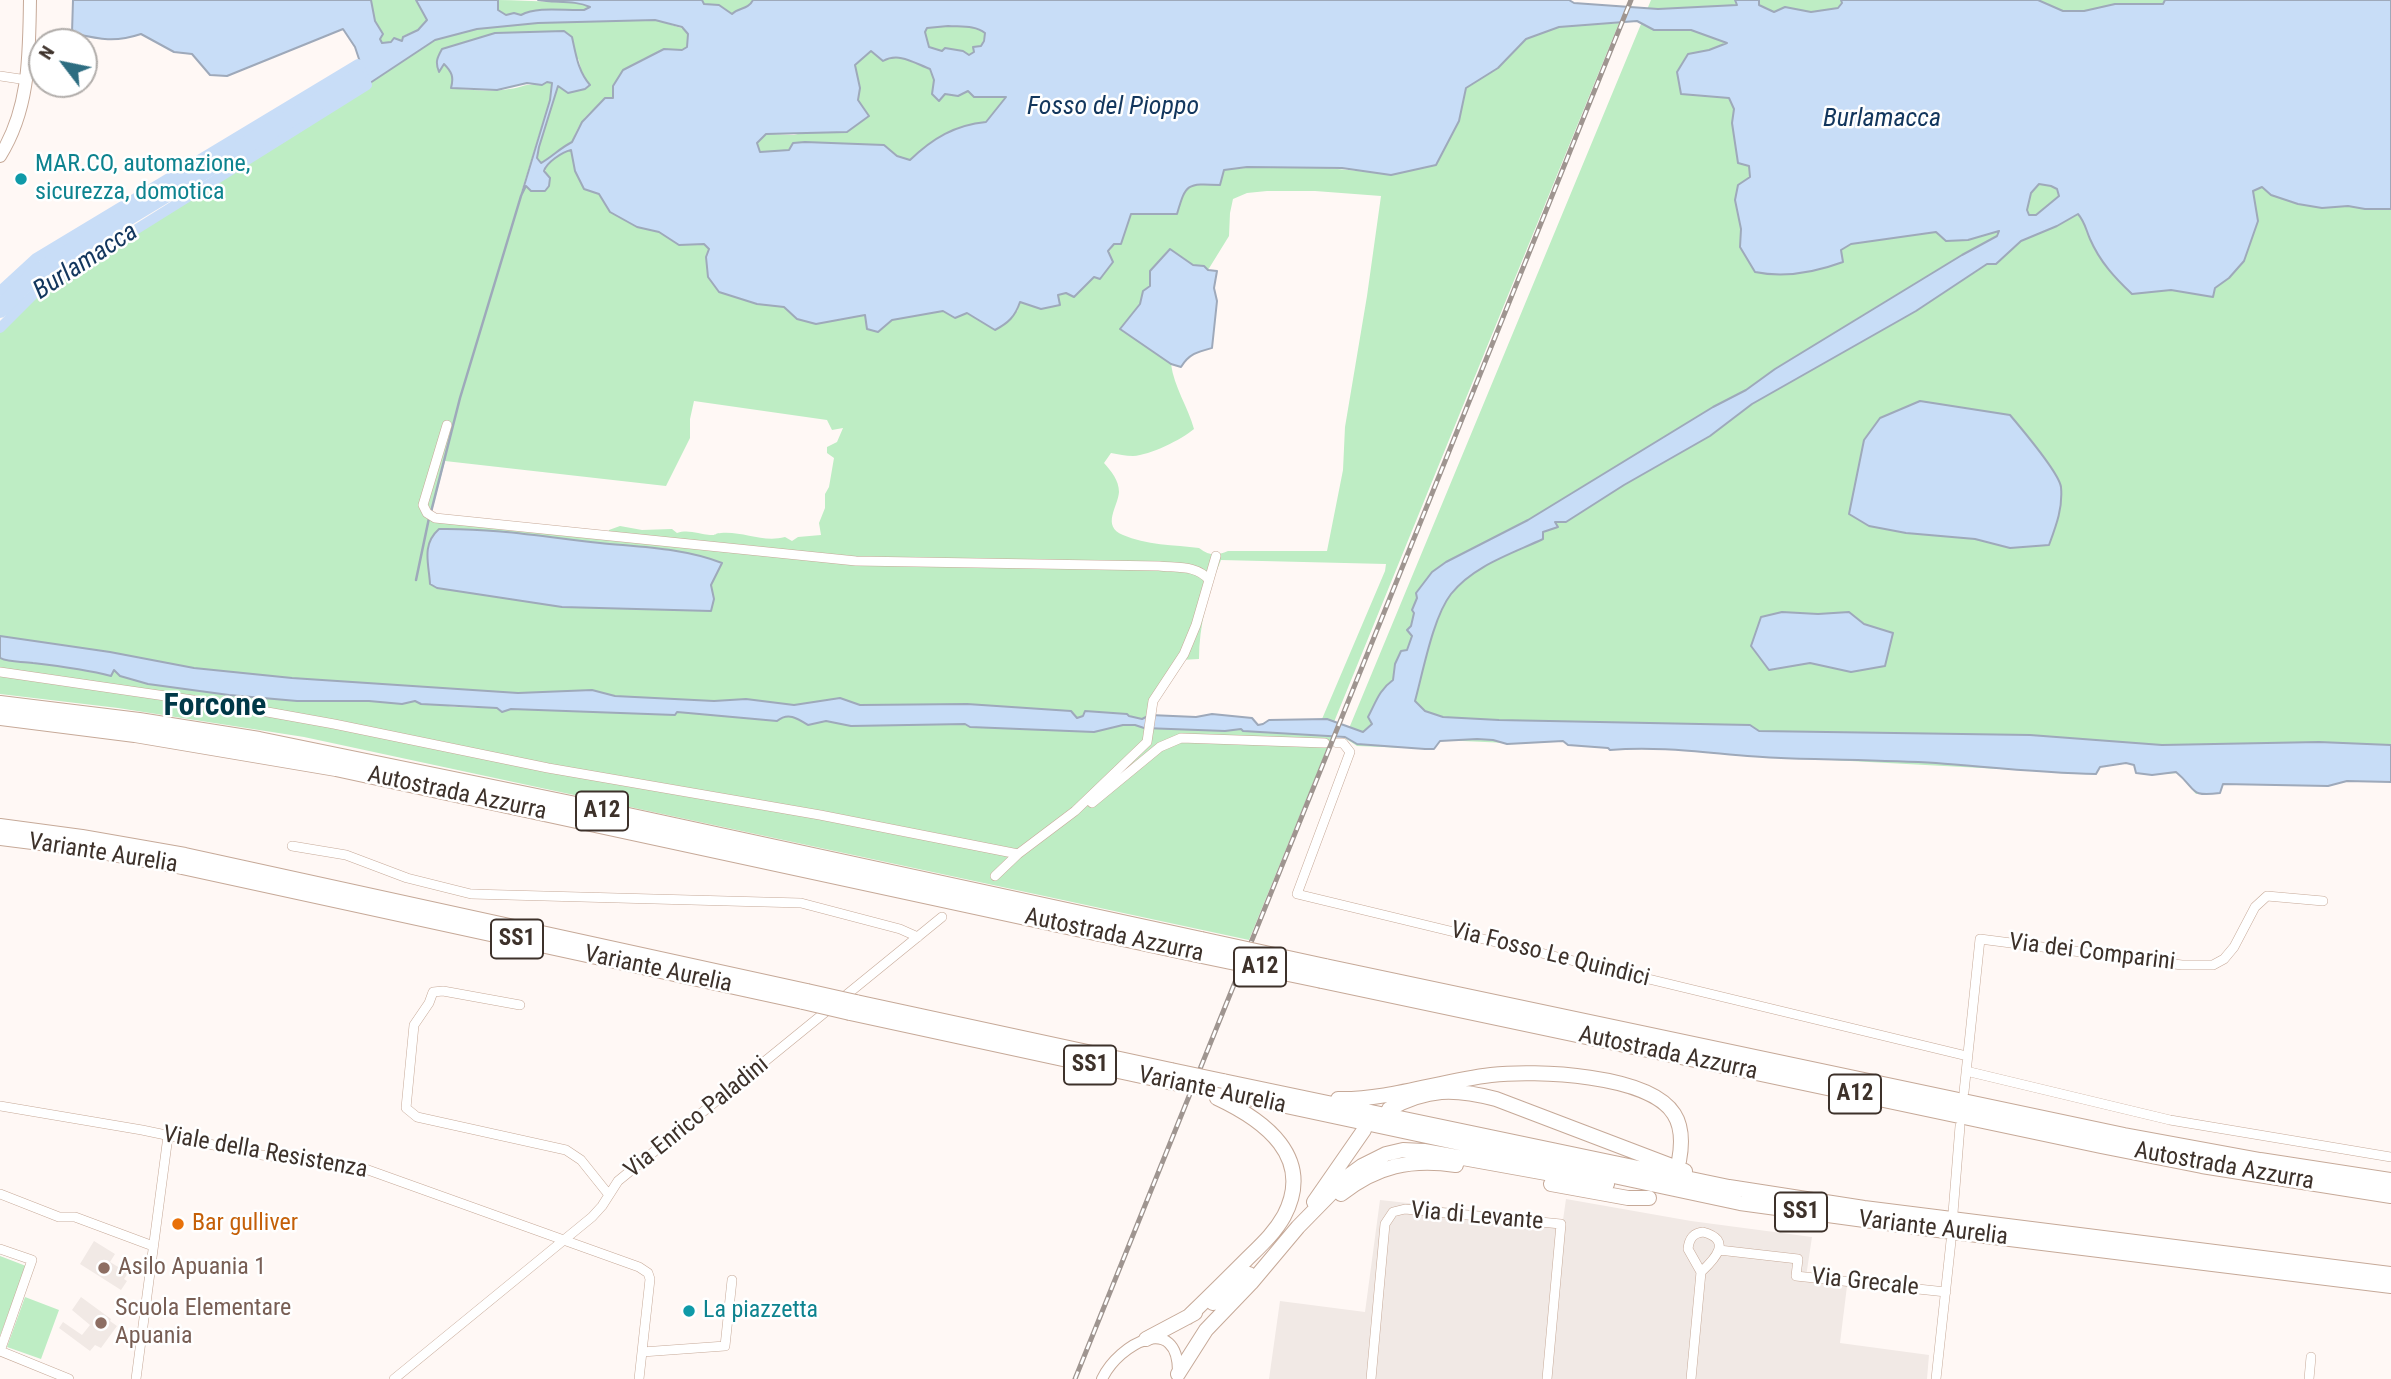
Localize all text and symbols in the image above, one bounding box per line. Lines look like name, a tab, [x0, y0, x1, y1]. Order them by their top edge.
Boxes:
north arrow	[28, 28, 98, 98]
text: N	[34, 42, 59, 64]
water label: Fosso del Pioppo	[1027, 91, 1199, 123]
water label: Burlamacca	[1823, 103, 1941, 135]
place label: MAR.CO, automazione, sicurezza, domotica	[35, 151, 251, 207]
marker: MAR.CO, automazione, sicurezza, domotica	[13, 171, 29, 187]
water label: Burlamacca	[28, 217, 144, 307]
district label: Forcone	[164, 688, 266, 726]
street label: Autostrada Azzurra	[365, 761, 549, 827]
road number: A12	[576, 792, 628, 831]
street label: Variante Aurelia	[26, 828, 180, 880]
street label: Autostrada Azzurra	[1022, 903, 1206, 969]
street label: Via Fosso Le Quindici	[1448, 916, 1652, 994]
road number: SS1	[491, 920, 543, 958]
street label: Via dei Comparini	[2007, 929, 2177, 977]
street label: Variante Aurelia	[581, 940, 735, 1000]
road number: A12	[1234, 948, 1286, 986]
street label: Autostrada Azzurra	[1576, 1021, 1760, 1087]
road number: SS1	[1064, 1046, 1116, 1084]
street label: Via Enrico Paladini	[619, 1051, 775, 1185]
street label: Variante Aurelia	[1135, 1061, 1289, 1121]
road number: A12	[1829, 1074, 1881, 1114]
street label: Viale della Resistenza	[160, 1121, 370, 1185]
street label: Autostrada Azzurra	[2132, 1137, 2316, 1197]
road number: SS1	[1775, 1192, 1827, 1232]
street label: Via di Levante	[1410, 1197, 1544, 1237]
street label: Variante Aurelia	[1857, 1206, 2009, 1252]
place label: Bar gulliver	[192, 1210, 298, 1238]
marker: Bar gulliver	[170, 1216, 186, 1232]
place label: Asilo Apuania 1	[118, 1254, 266, 1282]
marker: Asilo Apuania 1	[96, 1260, 112, 1276]
street label: Via Grecale	[1810, 1263, 1920, 1303]
place label: Scuola Elementare Apuania	[115, 1295, 291, 1351]
place label: La piazzetta	[703, 1297, 818, 1325]
marker: La piazzetta	[681, 1303, 697, 1319]
marker: Scuola Elementare Apuania	[93, 1315, 109, 1331]

